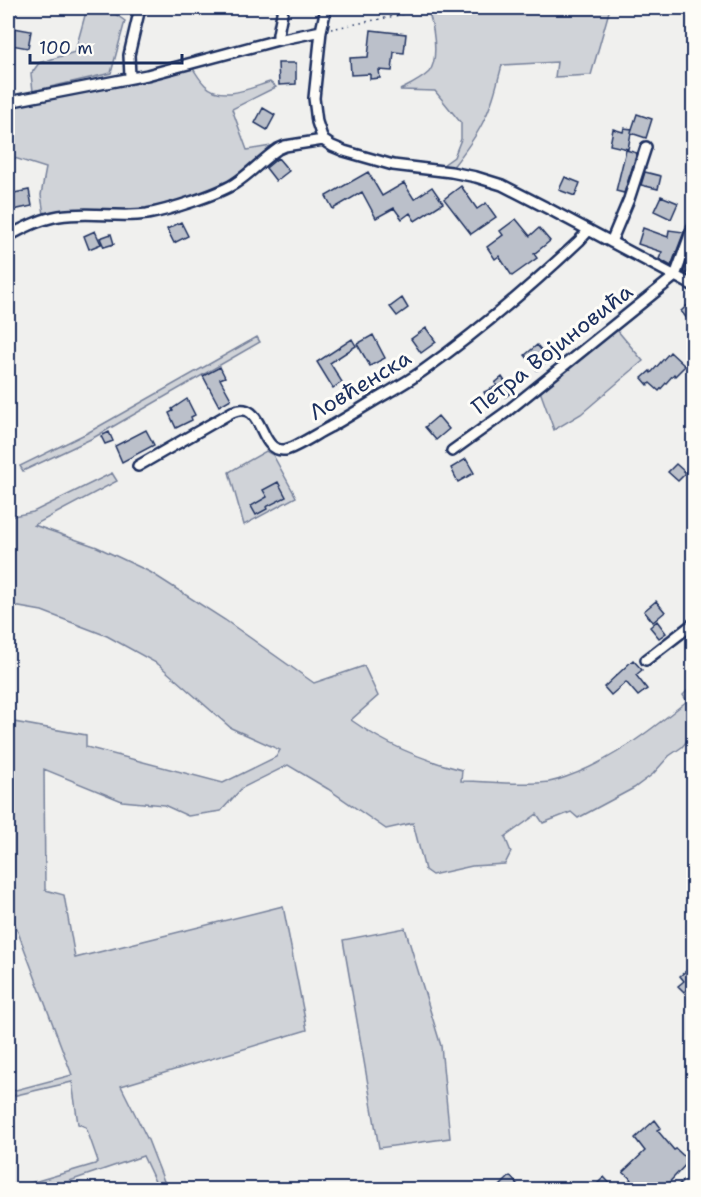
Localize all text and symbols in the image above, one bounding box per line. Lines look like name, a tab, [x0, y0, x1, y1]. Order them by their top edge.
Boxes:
scale bar	[30, 27, 182, 65]
text: 100 m	[39, 36, 93, 60]
street label: Петра Војиновића	[466, 277, 639, 421]
street label: Ловћенска	[304, 343, 417, 427]

